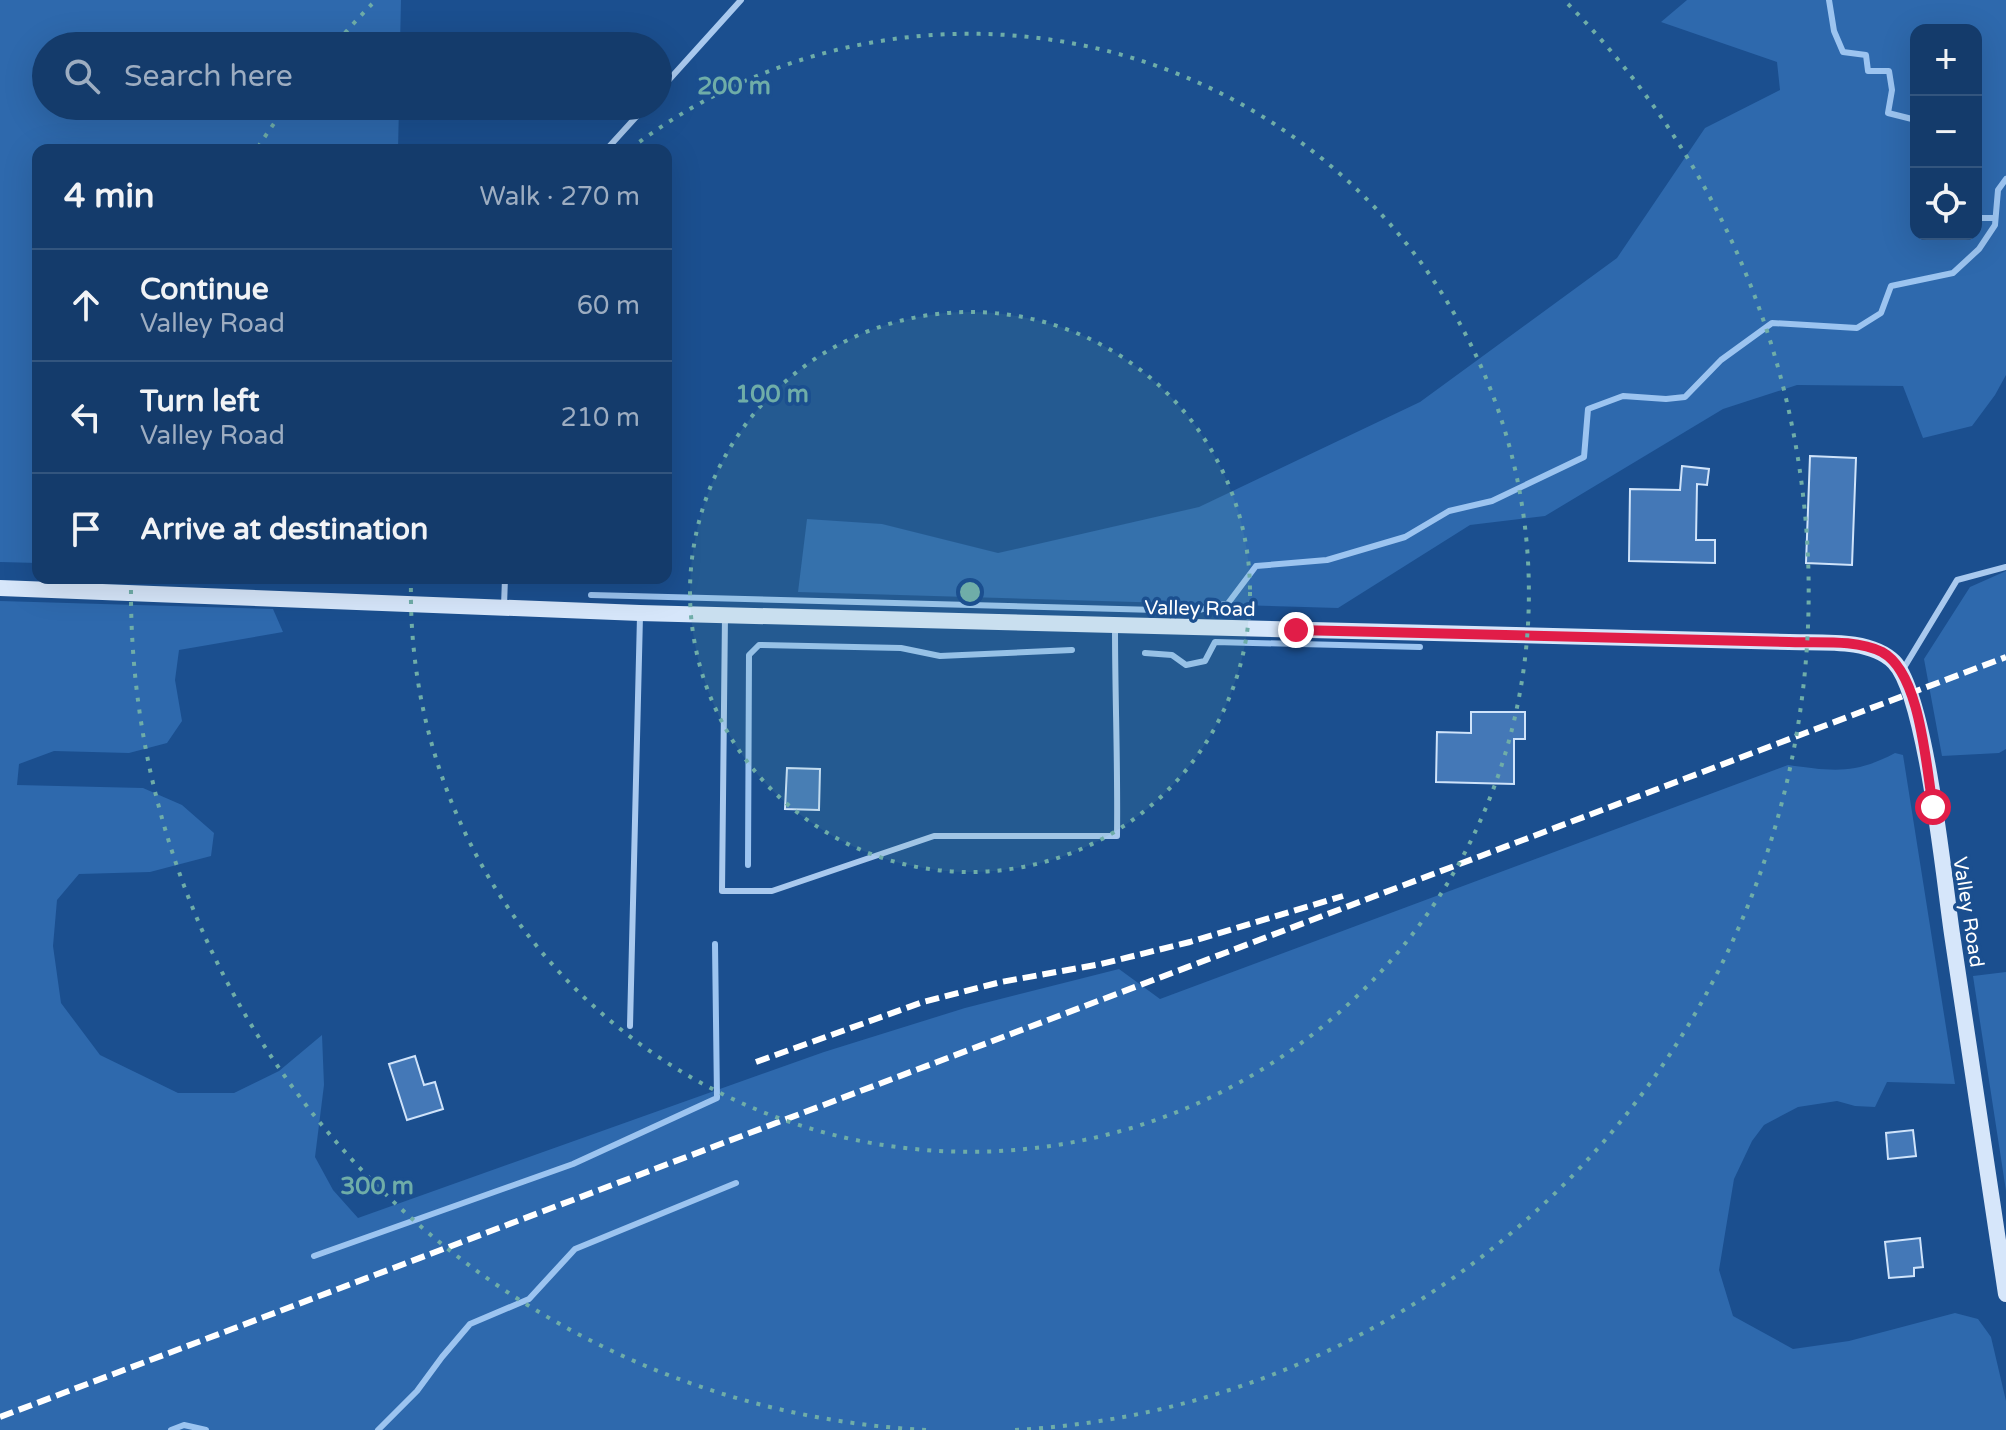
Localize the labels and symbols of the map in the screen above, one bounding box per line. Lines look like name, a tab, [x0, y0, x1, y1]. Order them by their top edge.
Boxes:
text: 200 m	[697, 72, 771, 101]
text: 100 m	[735, 380, 809, 409]
centre of rings	[956, 578, 984, 606]
street label: Valley Road	[1144, 596, 1256, 622]
route end	[1278, 612, 1314, 648]
route start	[1915, 789, 1951, 825]
street label: Valley Road	[1947, 855, 1989, 969]
text: 300 m	[340, 1172, 414, 1201]

